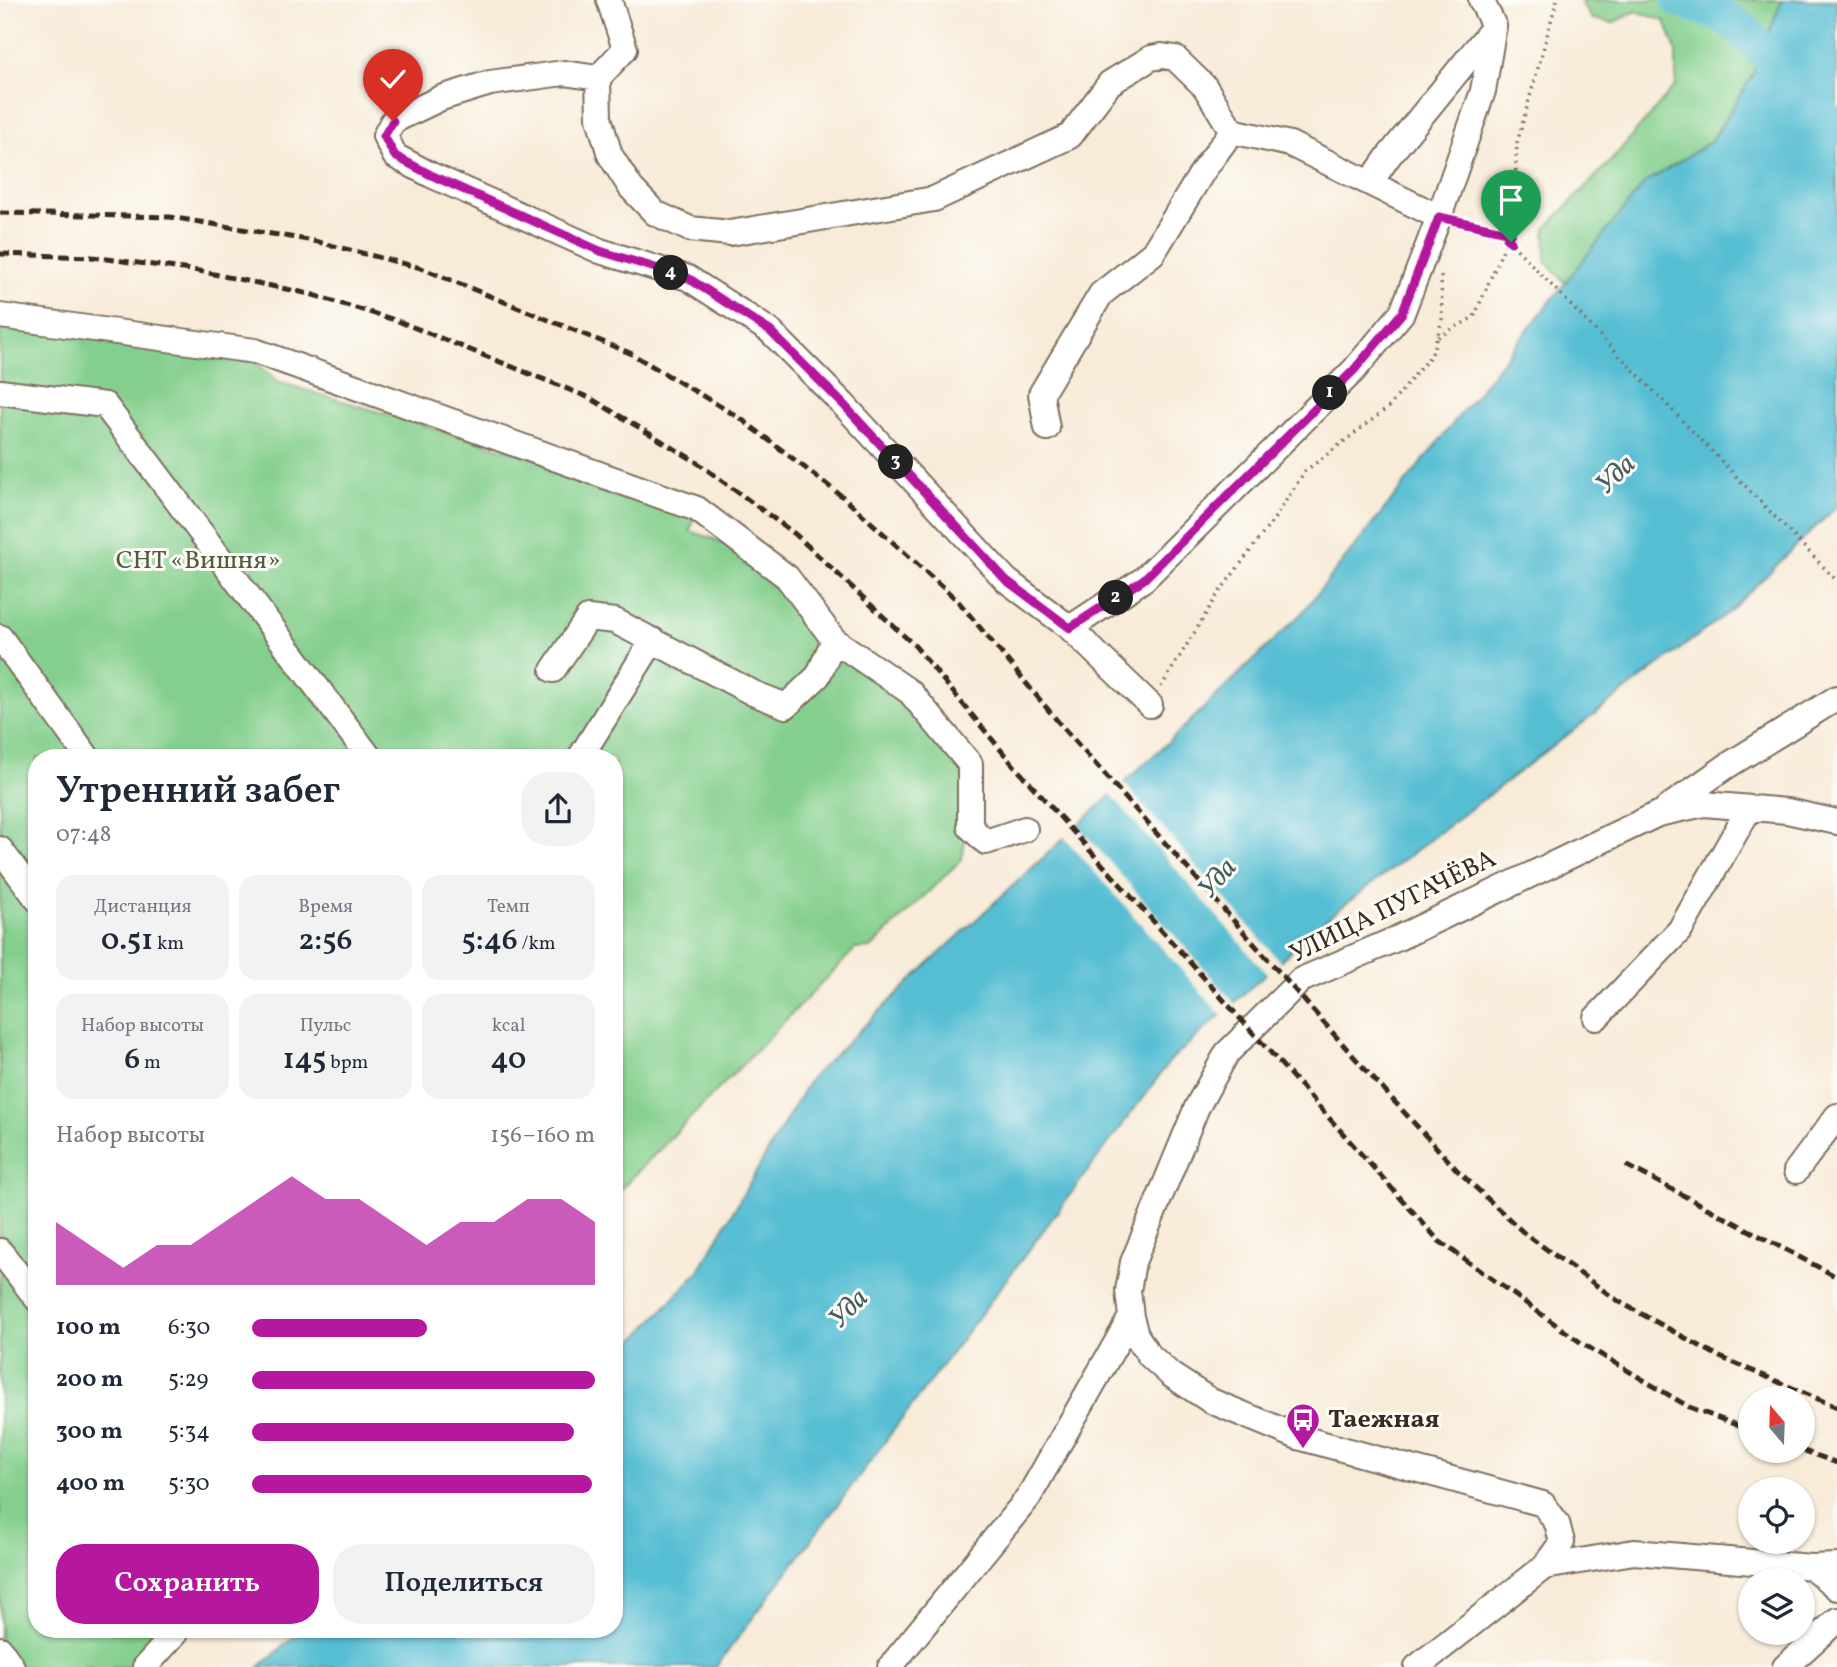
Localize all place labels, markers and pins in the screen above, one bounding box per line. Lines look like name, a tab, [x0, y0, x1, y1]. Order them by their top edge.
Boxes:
pin	[363, 49, 423, 121]
pin	[1481, 170, 1541, 242]
pin: 4	[654, 256, 688, 290]
pin: 1	[1312, 376, 1348, 410]
pin: 3	[878, 444, 914, 480]
pin: 2	[1098, 580, 1134, 616]
bus stop icon: Таежная	[1284, 1401, 1322, 1450]
place label: Таежная	[1328, 1402, 1439, 1438]

